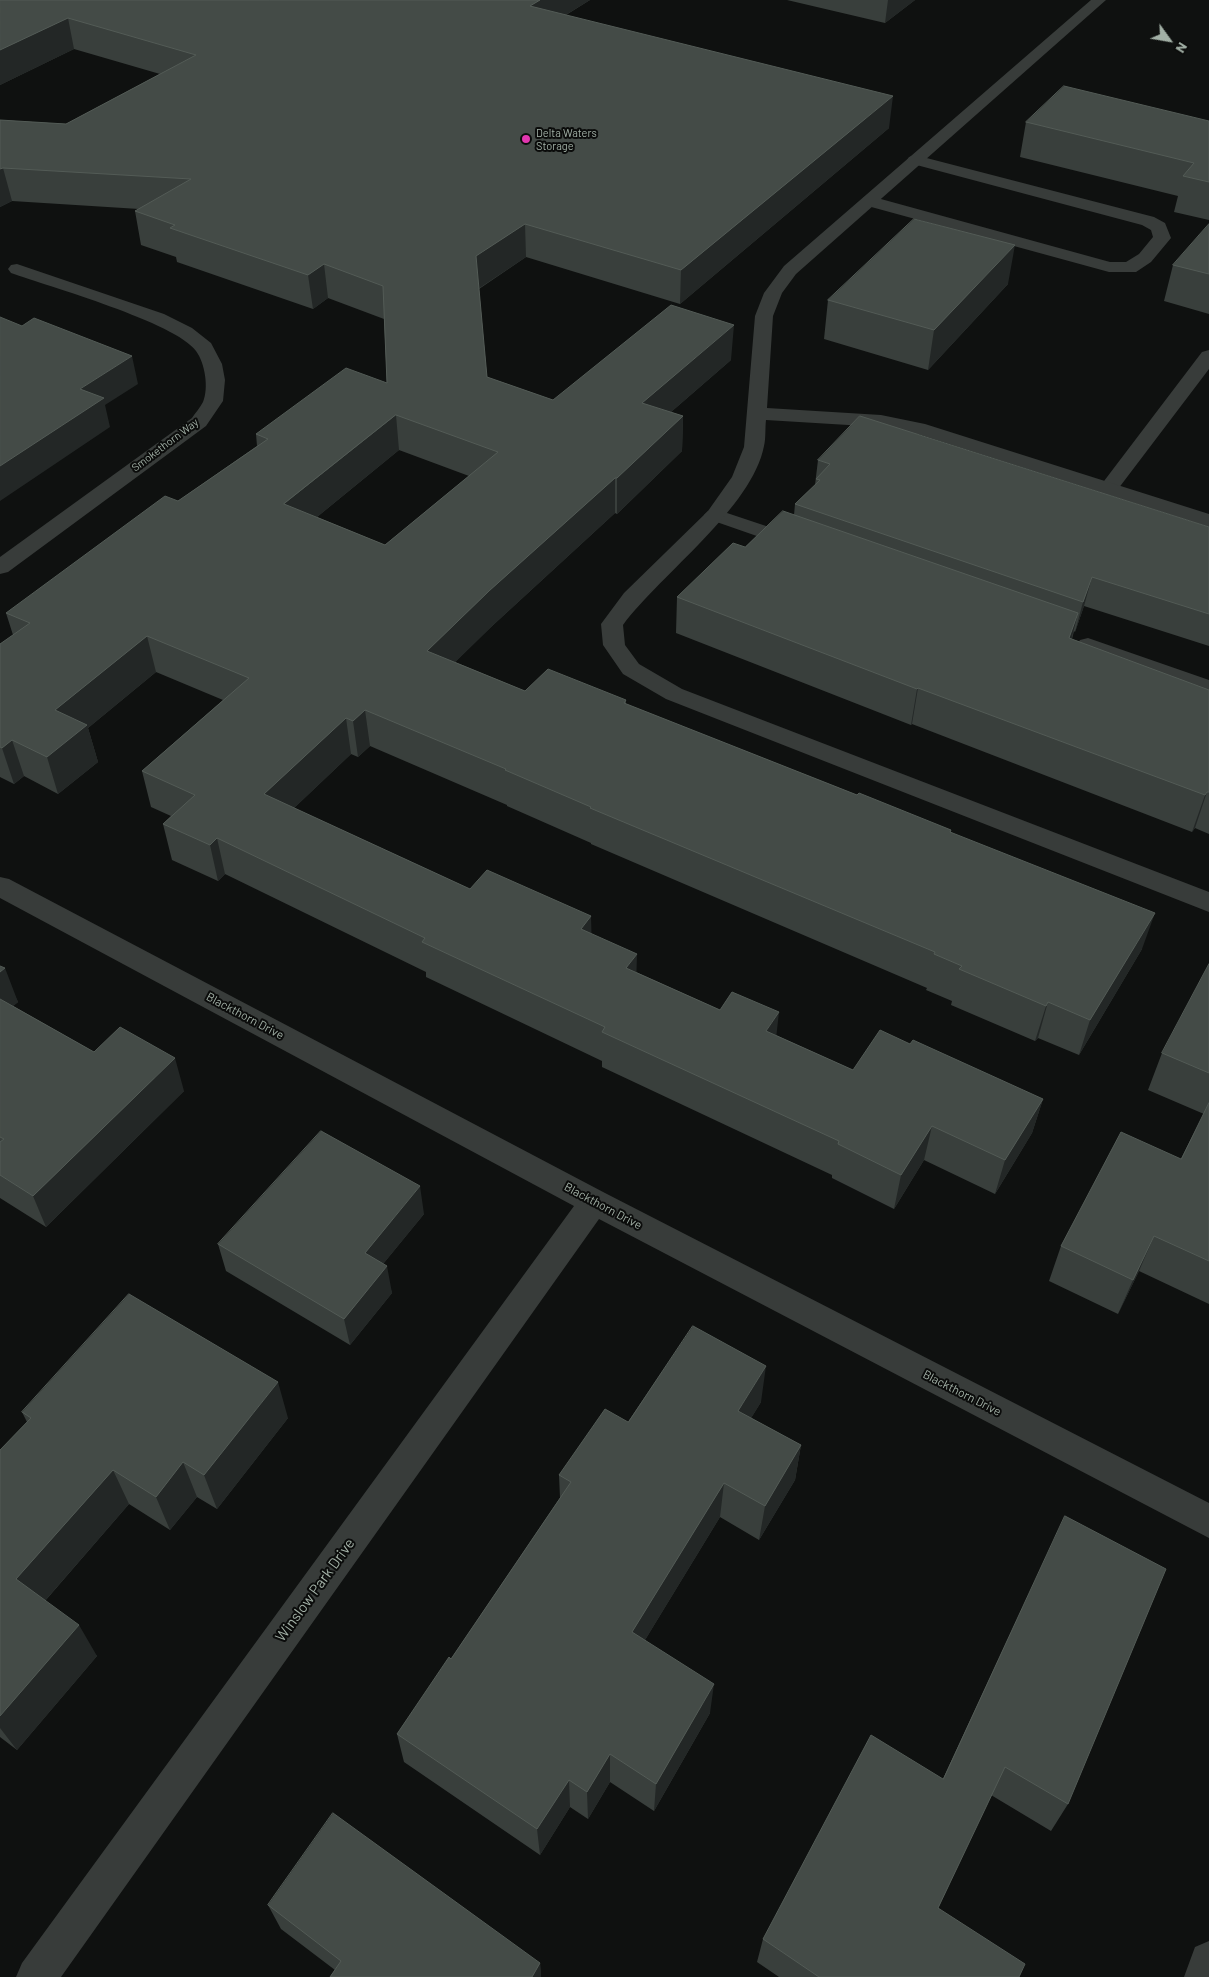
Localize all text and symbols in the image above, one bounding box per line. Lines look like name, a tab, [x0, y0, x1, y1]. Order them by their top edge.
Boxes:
north arrow	[1144, 15, 1194, 65]
text: N	[1172, 40, 1192, 57]
place label: Delta Waters Storage	[536, 126, 597, 152]
marker: Delta Waters Storage	[520, 133, 532, 145]
street label: Smokethorn Way	[129, 416, 201, 474]
street label: Blackthorn Drive	[204, 989, 286, 1043]
street label: Blackthorn Drive	[562, 1179, 644, 1233]
street label: Blackthorn Drive	[920, 1367, 1004, 1419]
street label: Winslow Park Drive	[271, 1535, 359, 1645]

